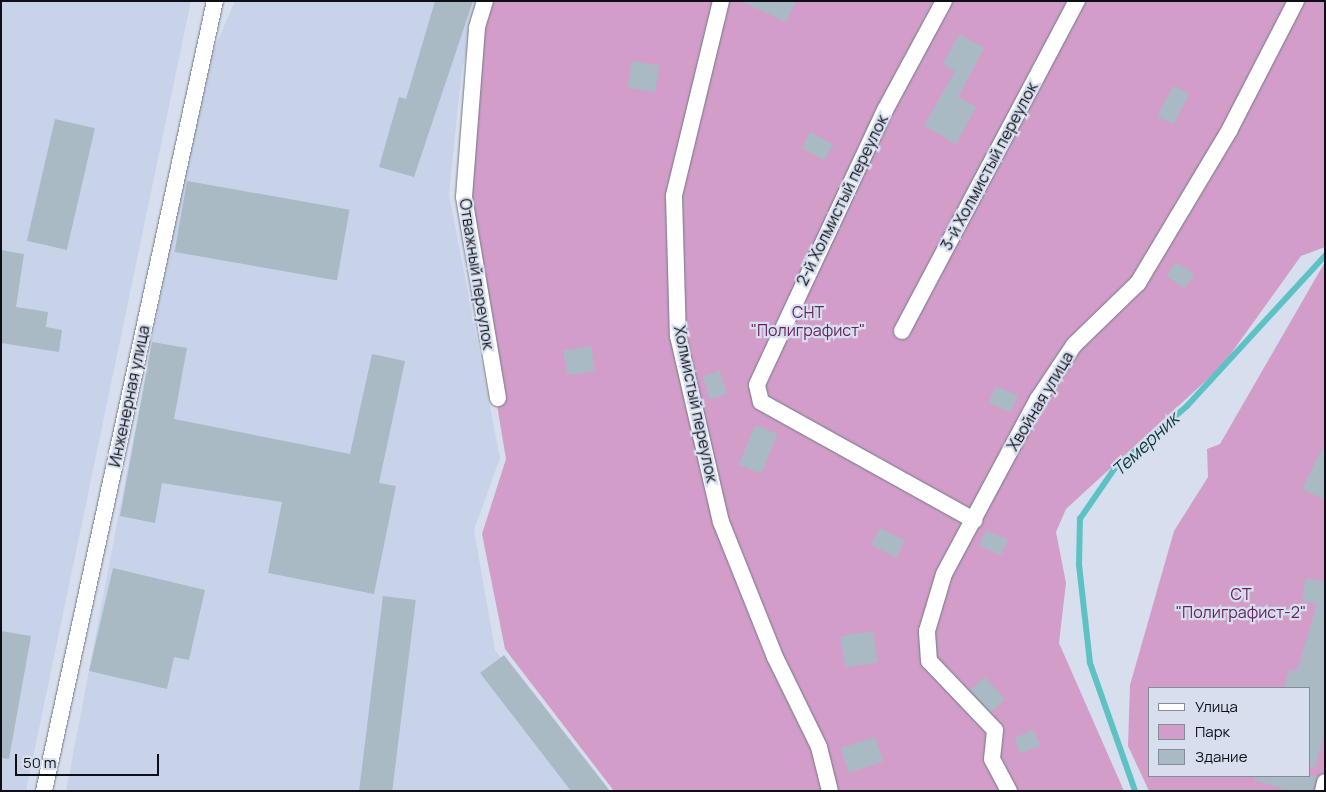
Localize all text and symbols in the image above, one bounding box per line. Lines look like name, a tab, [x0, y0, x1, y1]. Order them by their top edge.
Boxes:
street label: 3-й Холмистый переулок	[936, 79, 1042, 253]
street label: 2-й Холмистый переулок	[792, 111, 892, 289]
street label: Отважный переулок	[456, 197, 498, 351]
park label: СНТ "Полиграфист"	[751, 302, 865, 340]
street label: Инженерная улица	[105, 323, 153, 469]
street label: Холмистый переулок	[670, 324, 722, 484]
street label: Хвойная улица	[1003, 348, 1077, 454]
water label: Темерник	[1107, 408, 1183, 480]
park label: СТ "Полиграфист-2"	[1176, 584, 1306, 622]
legend	[1148, 687, 1311, 777]
text: Улица	[1195, 696, 1238, 717]
text: Парк	[1195, 721, 1230, 742]
scale bar	[18, 744, 161, 776]
text: Здание	[1195, 746, 1247, 767]
text: 50 m	[23, 752, 57, 773]

